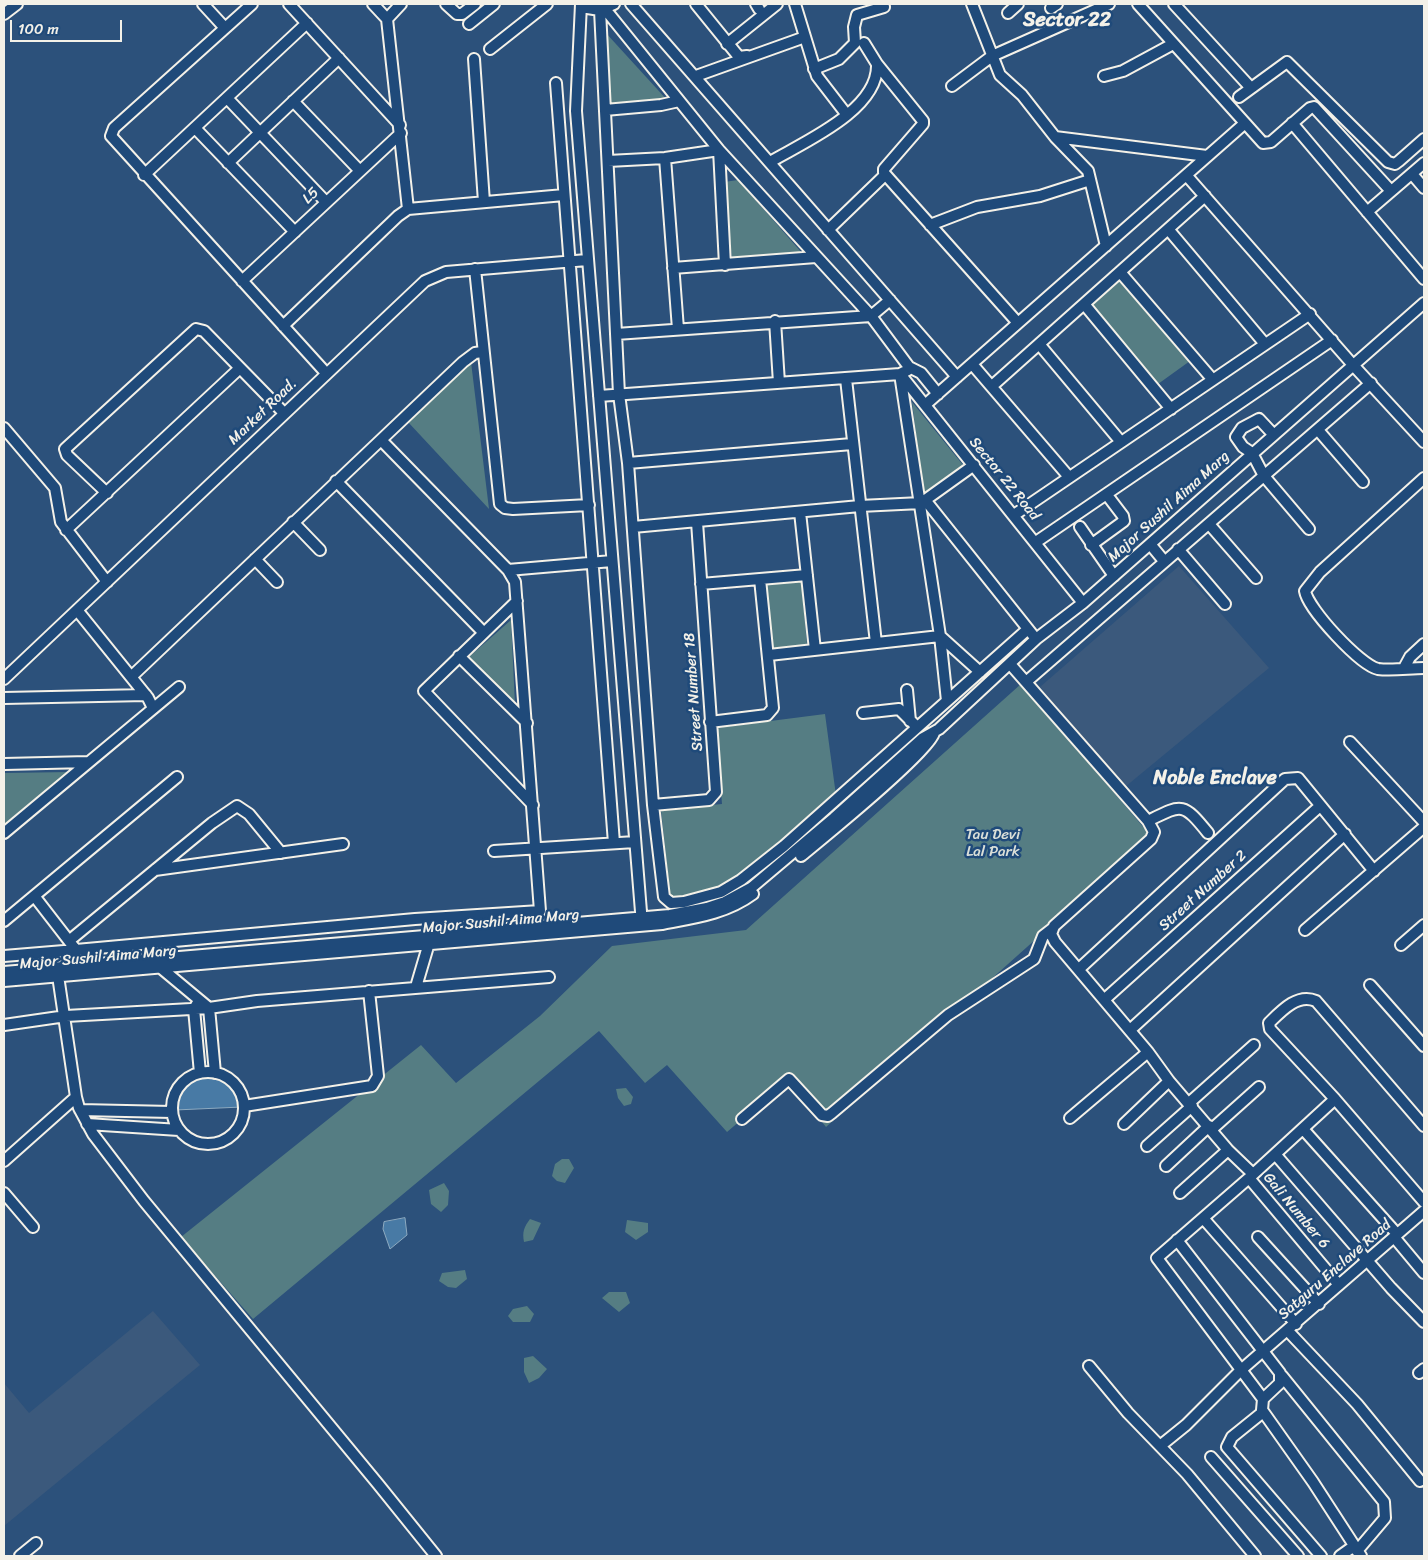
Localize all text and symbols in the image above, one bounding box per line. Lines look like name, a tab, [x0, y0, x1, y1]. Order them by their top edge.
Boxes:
district label: Sector 22	[1023, 9, 1111, 33]
scale bar	[12, 10, 125, 42]
text: 100 m	[18, 16, 59, 42]
street label: L5	[299, 184, 323, 208]
street label: Market Road.	[225, 375, 301, 449]
street label: Sector 22 Road	[965, 434, 1043, 524]
street label: Major Sushil Aima Marg	[1105, 448, 1233, 566]
street label: Street Number 18	[681, 632, 707, 752]
district label: Noble Enclave	[1153, 767, 1277, 791]
park label: Tau Devi Lal Park	[966, 826, 1020, 861]
street label: Street Number 2	[1155, 847, 1251, 935]
street label: Major Sushil Aima Marg	[422, 906, 580, 938]
street label: Major Sushil Aima Marg	[19, 942, 177, 974]
street label: Gali Number 6	[1259, 1169, 1333, 1253]
street label: Satguru Enclave Road	[1275, 1216, 1395, 1324]

